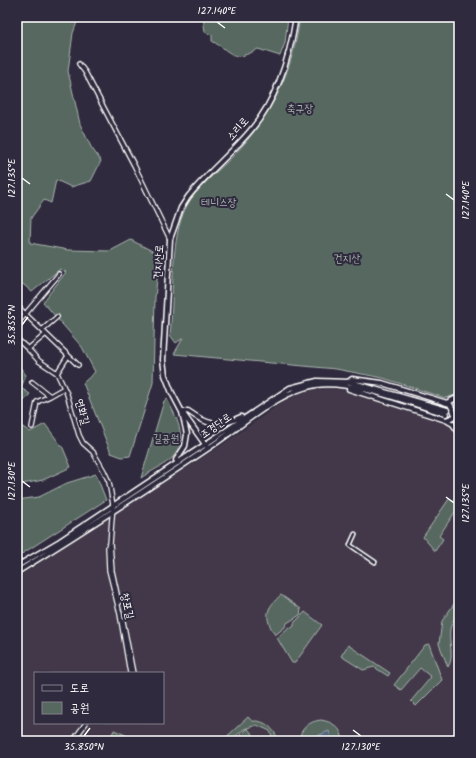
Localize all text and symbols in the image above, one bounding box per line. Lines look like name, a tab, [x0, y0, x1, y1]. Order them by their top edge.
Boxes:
text: 127.140°E	[198, 3, 238, 19]
park label: 축구장	[287, 100, 313, 118]
street label: 소리로	[222, 113, 254, 145]
text: 127.135°E	[4, 157, 20, 198]
text: 127.140°E	[458, 179, 474, 219]
park label: 테니스장	[201, 194, 237, 212]
street label: 건지산로	[149, 244, 169, 280]
park label: 건지산	[334, 250, 360, 268]
text: 35.855°N	[4, 305, 20, 345]
street label: 연화길	[70, 397, 94, 427]
street label: 조경단로	[196, 408, 236, 444]
park label: 길공원	[153, 430, 179, 448]
text: 127.130°E	[4, 460, 20, 501]
text: 127.135°E	[458, 482, 474, 523]
street label: 창포길	[115, 591, 139, 621]
legend	[34, 672, 164, 724]
text: 도로	[70, 679, 89, 698]
text: 공원	[70, 699, 89, 718]
text: 35.850°N	[64, 739, 104, 755]
text: 127.130°E	[341, 739, 382, 755]

